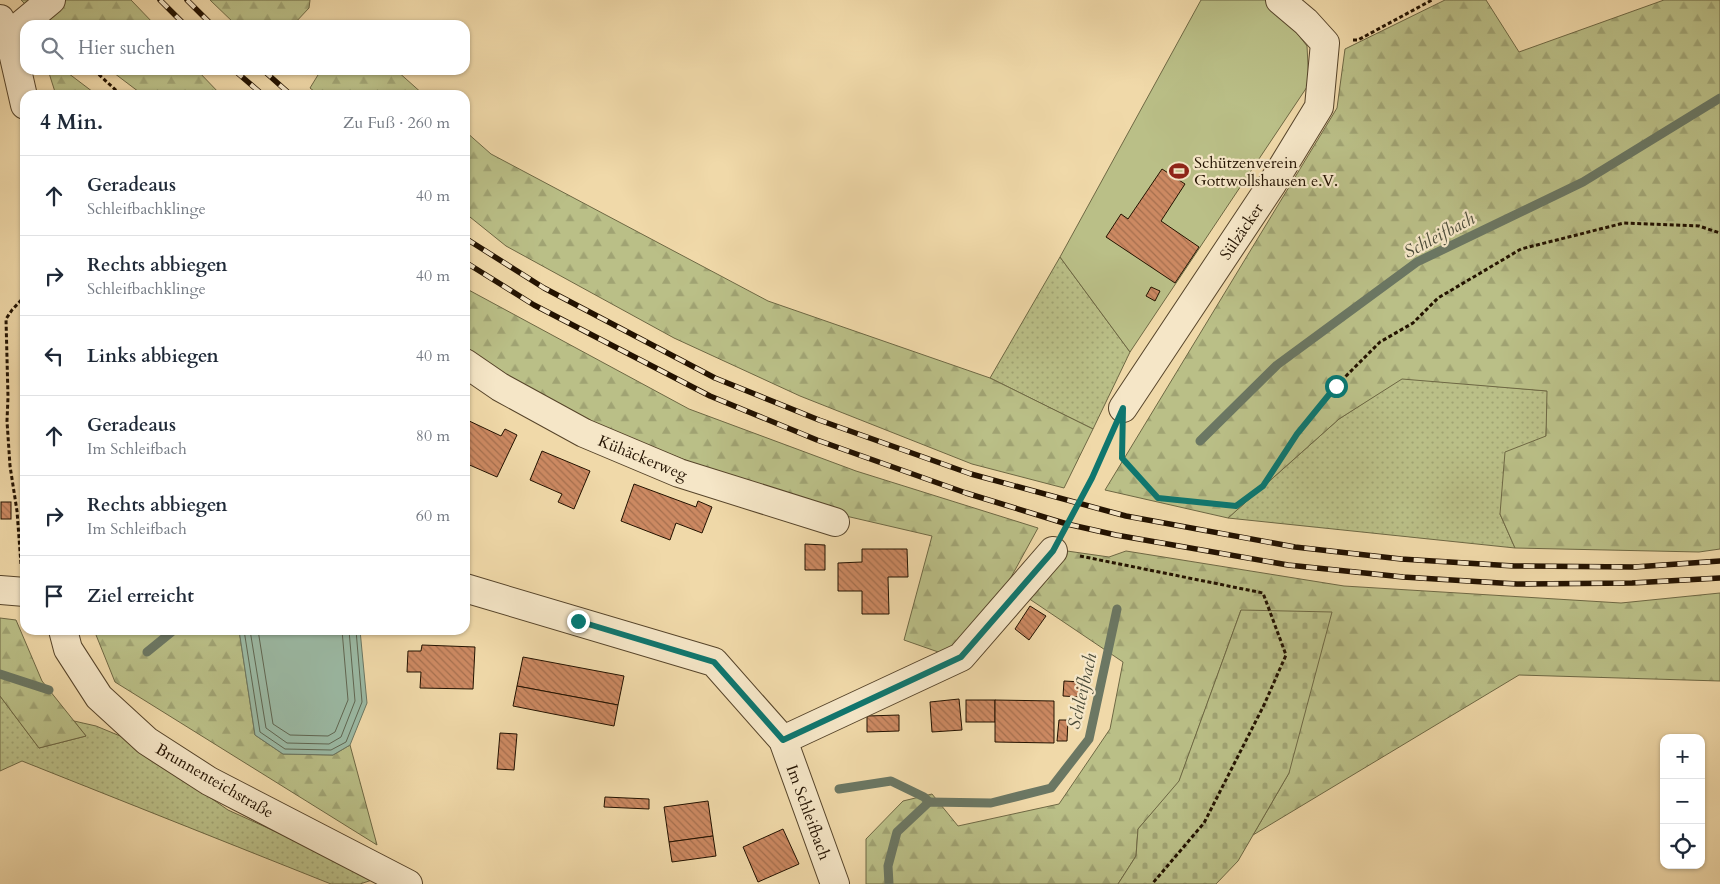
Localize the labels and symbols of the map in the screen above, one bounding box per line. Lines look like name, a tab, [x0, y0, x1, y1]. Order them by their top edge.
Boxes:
place label: Schützenverein Gottwollshausen e.V.	[1194, 152, 1338, 192]
sports icon: Schützenverein Gottwollshausen e.V.	[1168, 160, 1190, 182]
street label: Sülzäcker	[1215, 199, 1269, 264]
water label: Schleifbach	[1399, 206, 1480, 265]
route start	[1325, 375, 1348, 398]
street label: Kühäckerweg	[595, 430, 691, 486]
route end	[567, 610, 590, 633]
water label: Schleifbach	[1062, 650, 1103, 732]
street label: Brunnenteichstraße	[151, 738, 278, 824]
street label: Im Schleifbach	[781, 762, 836, 863]

